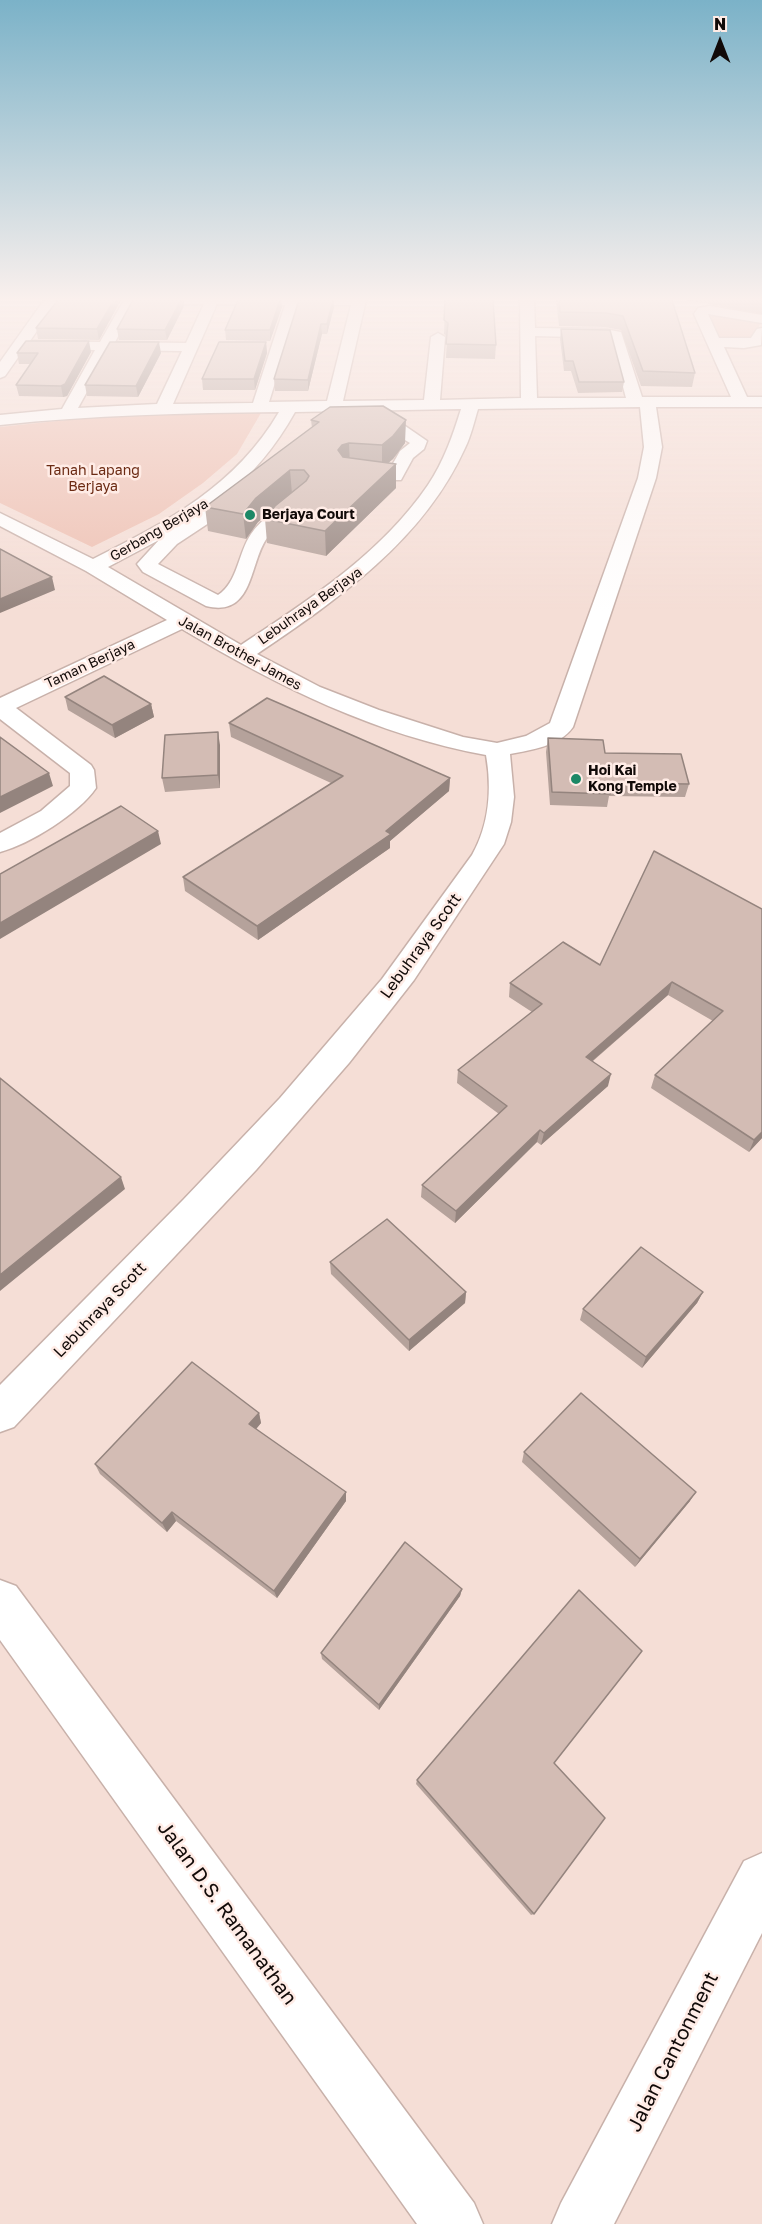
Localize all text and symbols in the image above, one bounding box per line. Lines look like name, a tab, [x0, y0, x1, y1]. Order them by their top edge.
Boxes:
north arrow	[690, 12, 750, 72]
text: N	[714, 14, 726, 34]
park label: Tanah Lapang Berjaya	[46, 463, 140, 496]
street label: Gerbang Berjaya	[107, 495, 211, 565]
place label: Berjaya Court	[262, 507, 355, 523]
marker: Berjaya Court	[243, 508, 257, 522]
street label: Lebuhraya Berjaya	[255, 564, 365, 648]
street label: Jalan Brother James	[176, 612, 304, 694]
street label: Taman Berjaya	[42, 636, 138, 692]
place label: Hoi Kai Kong Temple	[588, 763, 677, 796]
marker: Hoi Kai Kong Temple	[569, 772, 583, 786]
street label: Lebuhraya Scott	[376, 890, 466, 1002]
street label: Lebuhraya Scott	[50, 1258, 150, 1362]
street label: Jalan D.S. Ramanathan	[152, 1816, 302, 2010]
street label: Jalan Cantonment	[622, 1968, 724, 2136]

